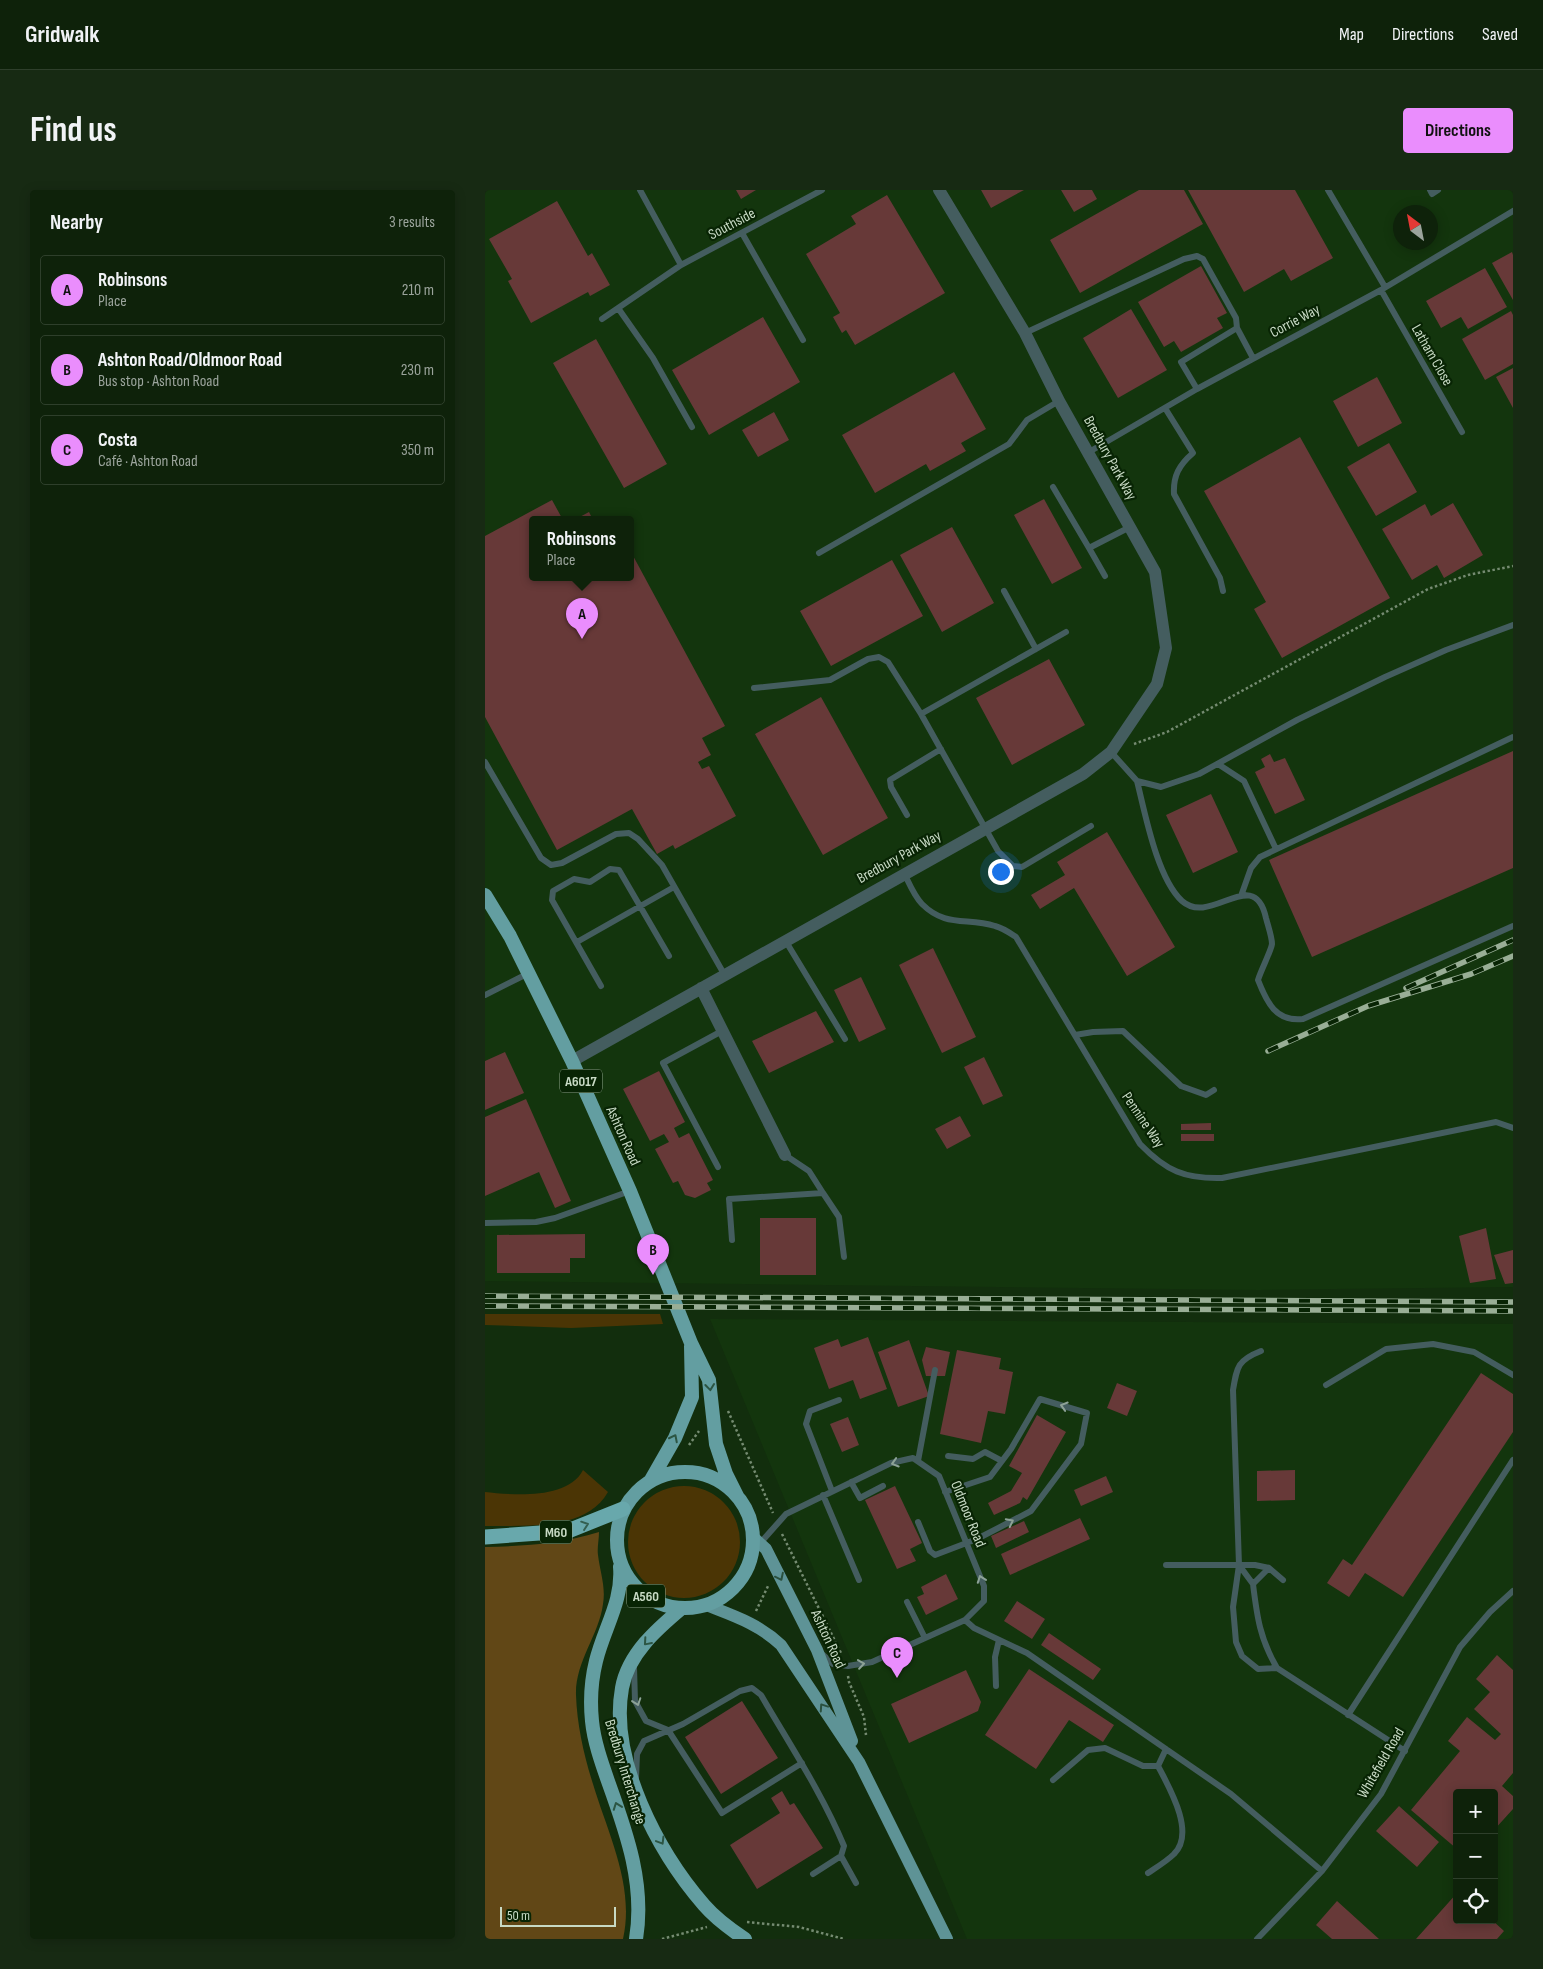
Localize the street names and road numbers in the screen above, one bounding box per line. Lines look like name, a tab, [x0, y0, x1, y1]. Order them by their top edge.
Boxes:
street label: Southside	[705, 204, 759, 244]
street label: Corrie Way	[1267, 300, 1323, 342]
street label: Latham Close	[1407, 321, 1457, 389]
street label: Bredbury Park Way	[1079, 413, 1141, 504]
street label: Bredbury Park Way	[854, 826, 945, 888]
road number: A6017	[560, 1069, 602, 1092]
street label: Pennine Way	[1117, 1088, 1169, 1152]
street label: Ashton Road	[601, 1103, 644, 1169]
street label: Oldmoor Road	[946, 1478, 990, 1550]
road number: M60	[540, 1520, 572, 1544]
road number: A560	[627, 1584, 665, 1608]
street label: Ashton Road	[806, 1606, 850, 1671]
street label: Bredbury Interchange	[600, 1717, 650, 1827]
street label: Whitefield Road	[1353, 1724, 1409, 1802]

